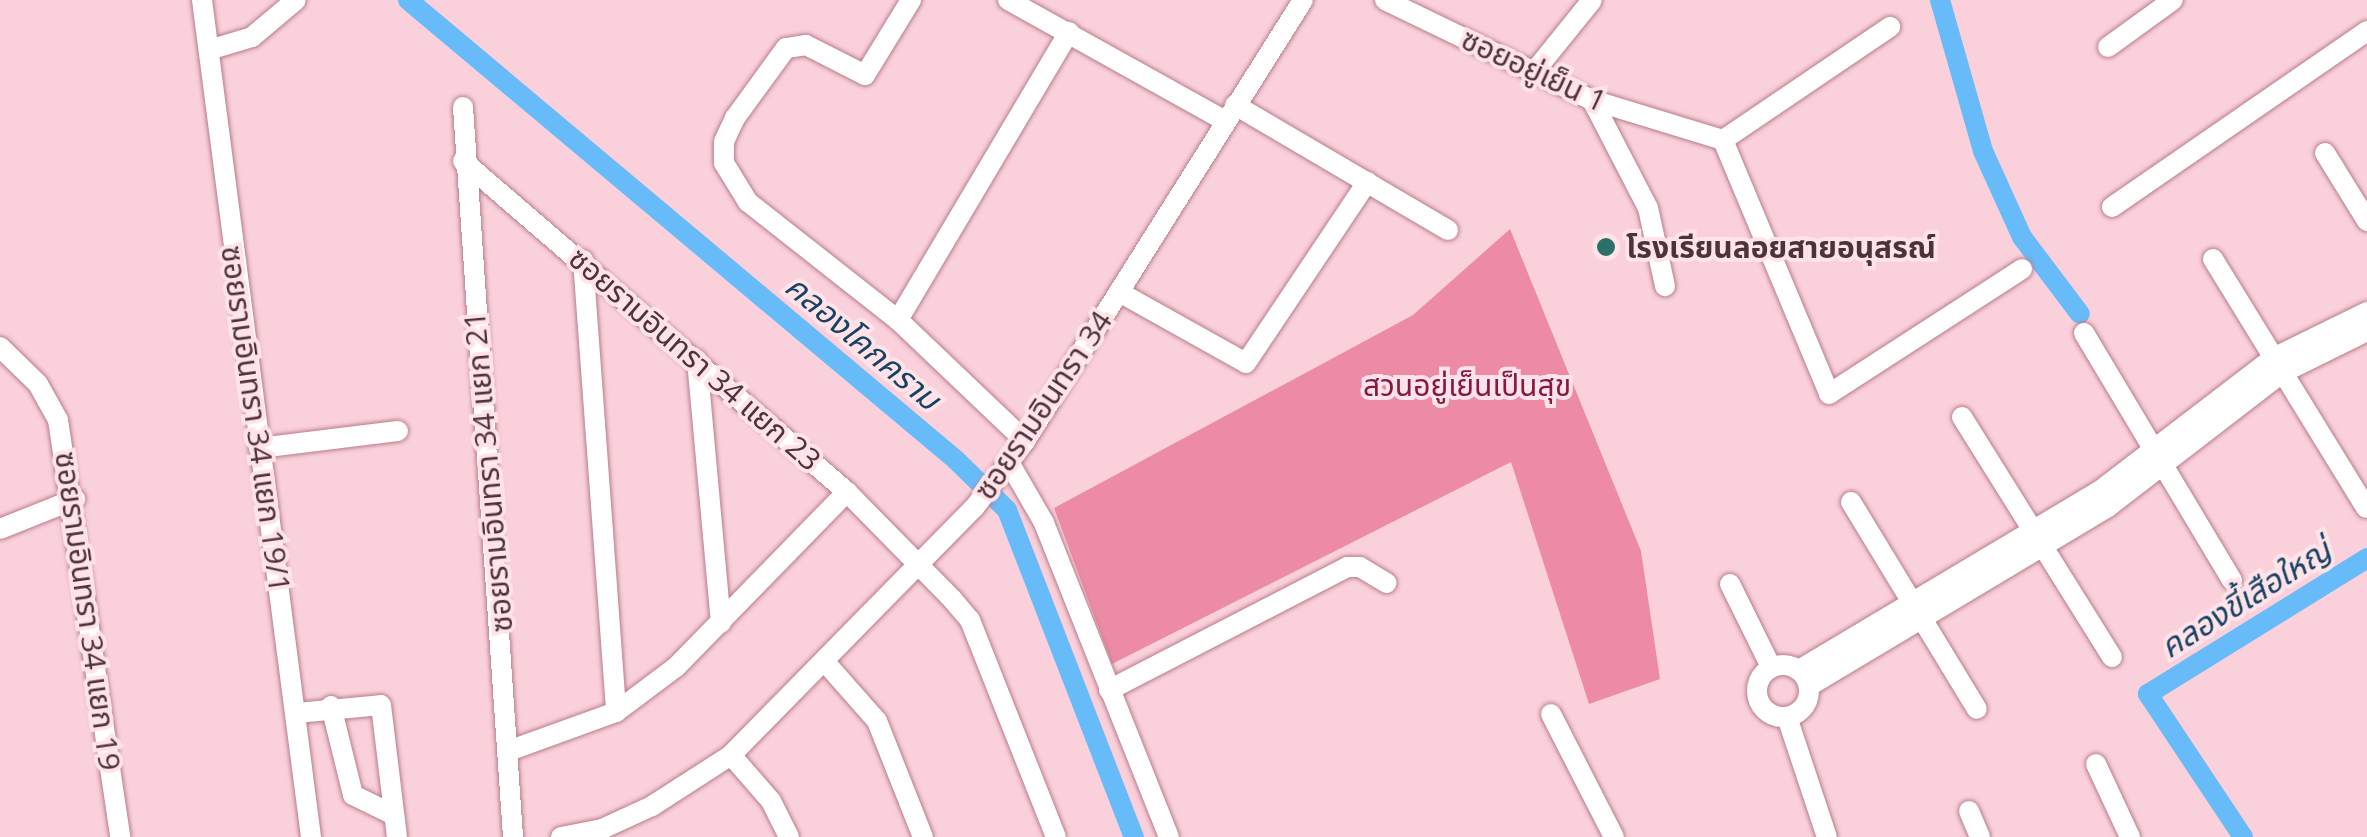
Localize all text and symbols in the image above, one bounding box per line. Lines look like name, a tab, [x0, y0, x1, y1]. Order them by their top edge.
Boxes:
street label: ซอยอยู่เย็น 1	[1456, 21, 1612, 119]
place label: โรงเรียนลอยสายอนุสรณ์	[1626, 229, 1936, 265]
marker: โรงเรียนลอยสายอนุสรณ์	[1595, 236, 1617, 258]
street label: ซอยรามอินทรา 34 แยก 23	[562, 240, 828, 478]
street label: ซอยรามอินทรา 34 แยก 19/1	[214, 243, 298, 595]
water label: คลองโคกคราม	[778, 266, 948, 418]
street label: ซอยรามอินทรา 34	[967, 304, 1119, 506]
street label: ซอยรามอินทรา 34 แยก 21	[456, 310, 520, 634]
park label: สวนอยู่เย็นเป็นสุข	[1363, 367, 1571, 403]
street label: ซอยรามอินทรา 34 แยก 19	[48, 449, 128, 773]
water label: คลองขี้เสือใหญ่	[2153, 530, 2337, 666]

